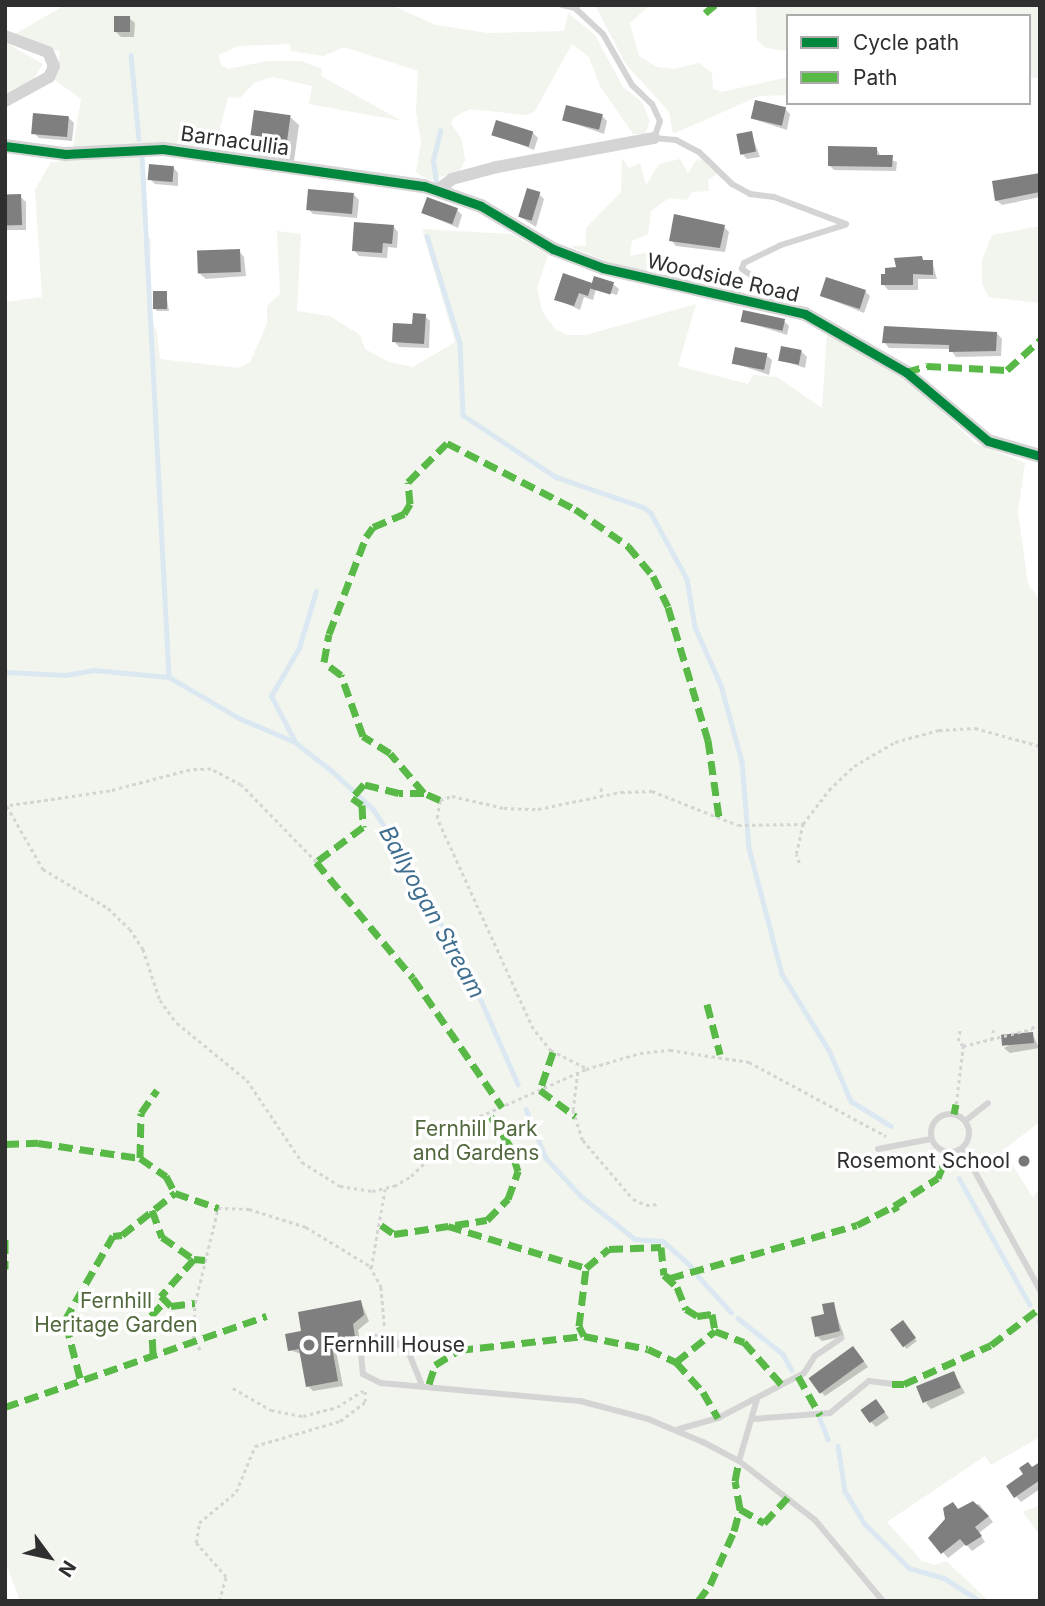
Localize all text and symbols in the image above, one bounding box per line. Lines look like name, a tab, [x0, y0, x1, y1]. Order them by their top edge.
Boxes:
legend	[786, 14, 1031, 105]
text: Cycle path	[853, 30, 959, 55]
text: Path	[853, 65, 898, 90]
street label: Barnacullia	[179, 121, 291, 161]
street label: Woodside Road	[644, 248, 802, 308]
water label: Ballyogan Stream	[373, 821, 491, 1003]
park label: Fernhill Park and Gardens	[413, 1116, 539, 1166]
place label: Rosemont School	[837, 1148, 1010, 1174]
marker: Rosemont School	[1016, 1153, 1032, 1169]
park label: Fernhill Heritage Garden	[34, 1288, 198, 1338]
place label: Fernhill House	[323, 1332, 465, 1358]
marker: Fernhill House	[301, 1337, 317, 1353]
north arrow	[14, 1522, 84, 1592]
text: N	[53, 1556, 81, 1581]

